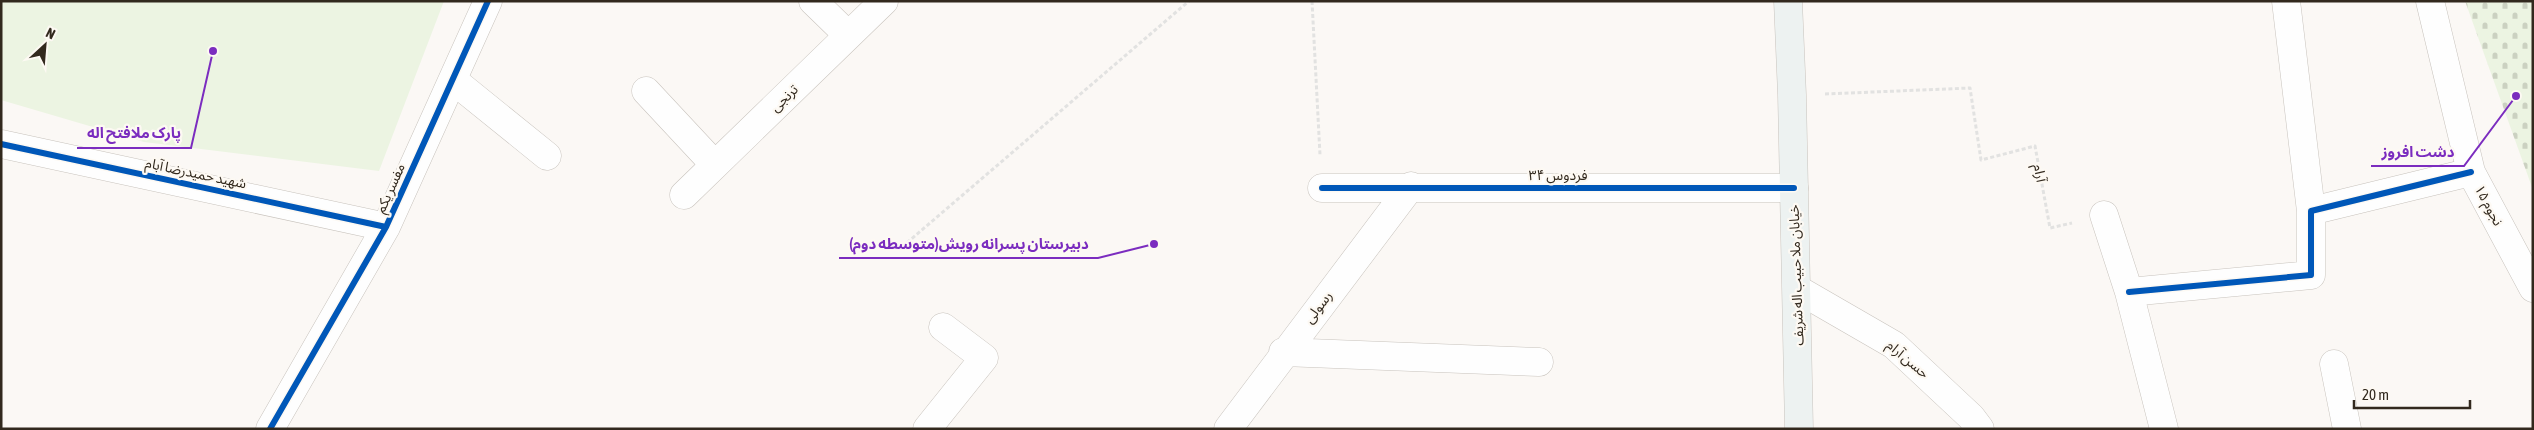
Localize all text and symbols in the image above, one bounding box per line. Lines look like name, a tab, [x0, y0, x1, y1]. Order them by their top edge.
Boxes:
north arrow	[20, 20, 70, 70]
text: N	[43, 24, 58, 42]
street label: ترنجی	[767, 81, 802, 116]
callout: پارک ملافتح اله	[77, 118, 191, 148]
text: پارک ملافتح اله	[87, 124, 181, 144]
callout: دشت افروز	[2371, 136, 2464, 166]
text: دشت افروز	[2380, 143, 2455, 161]
street label: شهید حمیدرضا آبام	[143, 154, 248, 194]
street label: مفسر یکم	[372, 161, 411, 217]
street label: آرام	[2027, 163, 2050, 185]
street label: فردوس ۳۴	[1528, 167, 1588, 184]
street label: نجوم ۱۵	[2469, 182, 2507, 230]
street label: خیابان ملا حبیب اله شریف	[1786, 204, 1807, 346]
callout: دبیرستان پسرانه رویش(متوسطه دوم)	[839, 228, 1098, 258]
text: دبیرستان پسرانه رویش(متوسطه دوم)	[849, 235, 1089, 255]
street label: رسولی	[1301, 288, 1336, 327]
street label: حسن آرام	[1882, 337, 1932, 384]
scale bar	[2354, 378, 2470, 410]
text: 20 m	[2362, 386, 2389, 403]

